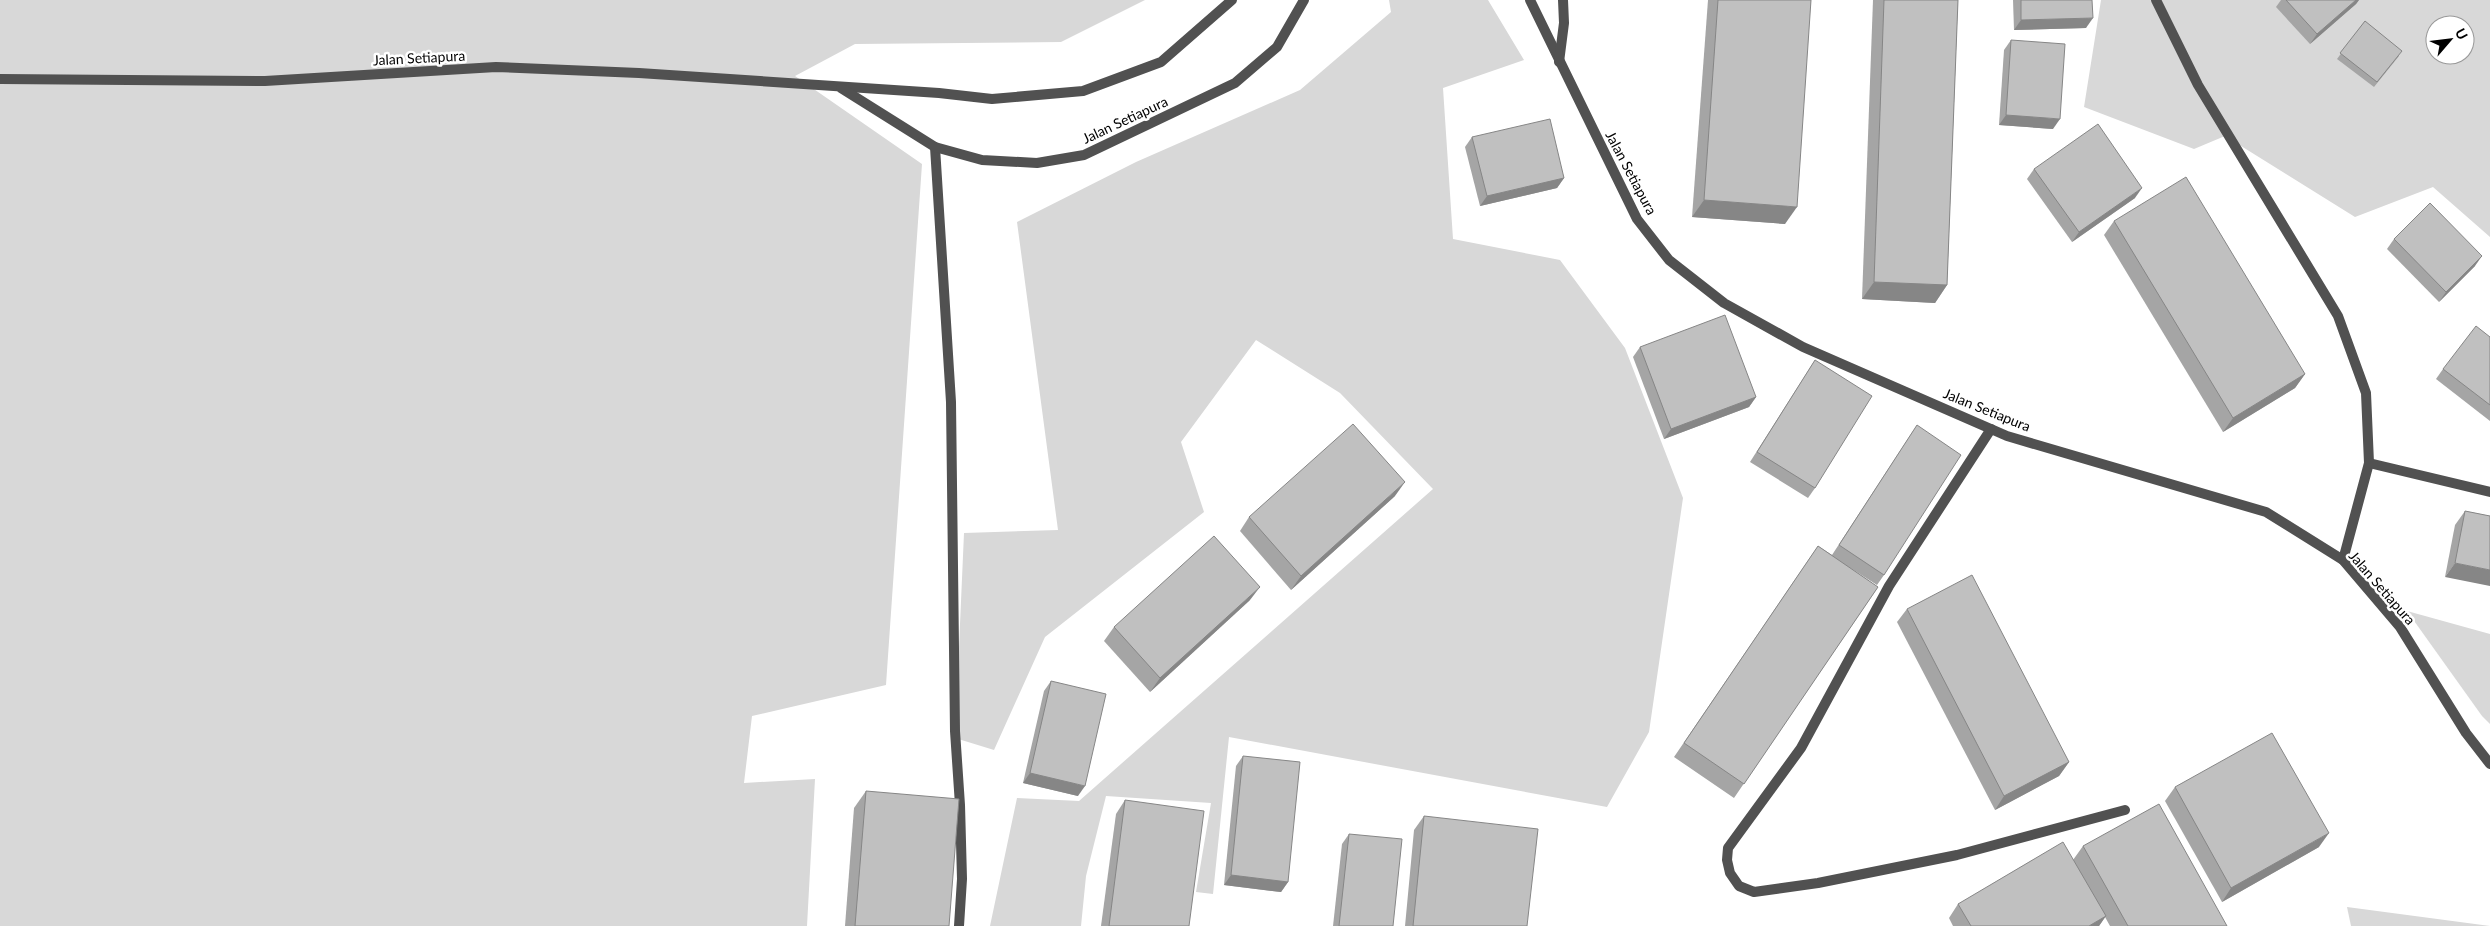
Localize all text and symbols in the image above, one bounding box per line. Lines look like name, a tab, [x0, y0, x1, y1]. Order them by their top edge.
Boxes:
north arrow	[2425, 15, 2475, 65]
text: U	[2452, 25, 2472, 42]
street label: Jalan Setiapura	[372, 47, 466, 68]
street label: Jalan Setiapura	[1079, 92, 1170, 147]
street label: Jalan Setiapura	[1602, 128, 1661, 218]
street label: Jalan Setiapura	[1941, 384, 2033, 435]
street label: Jalan Setiapura	[2346, 547, 2419, 628]

